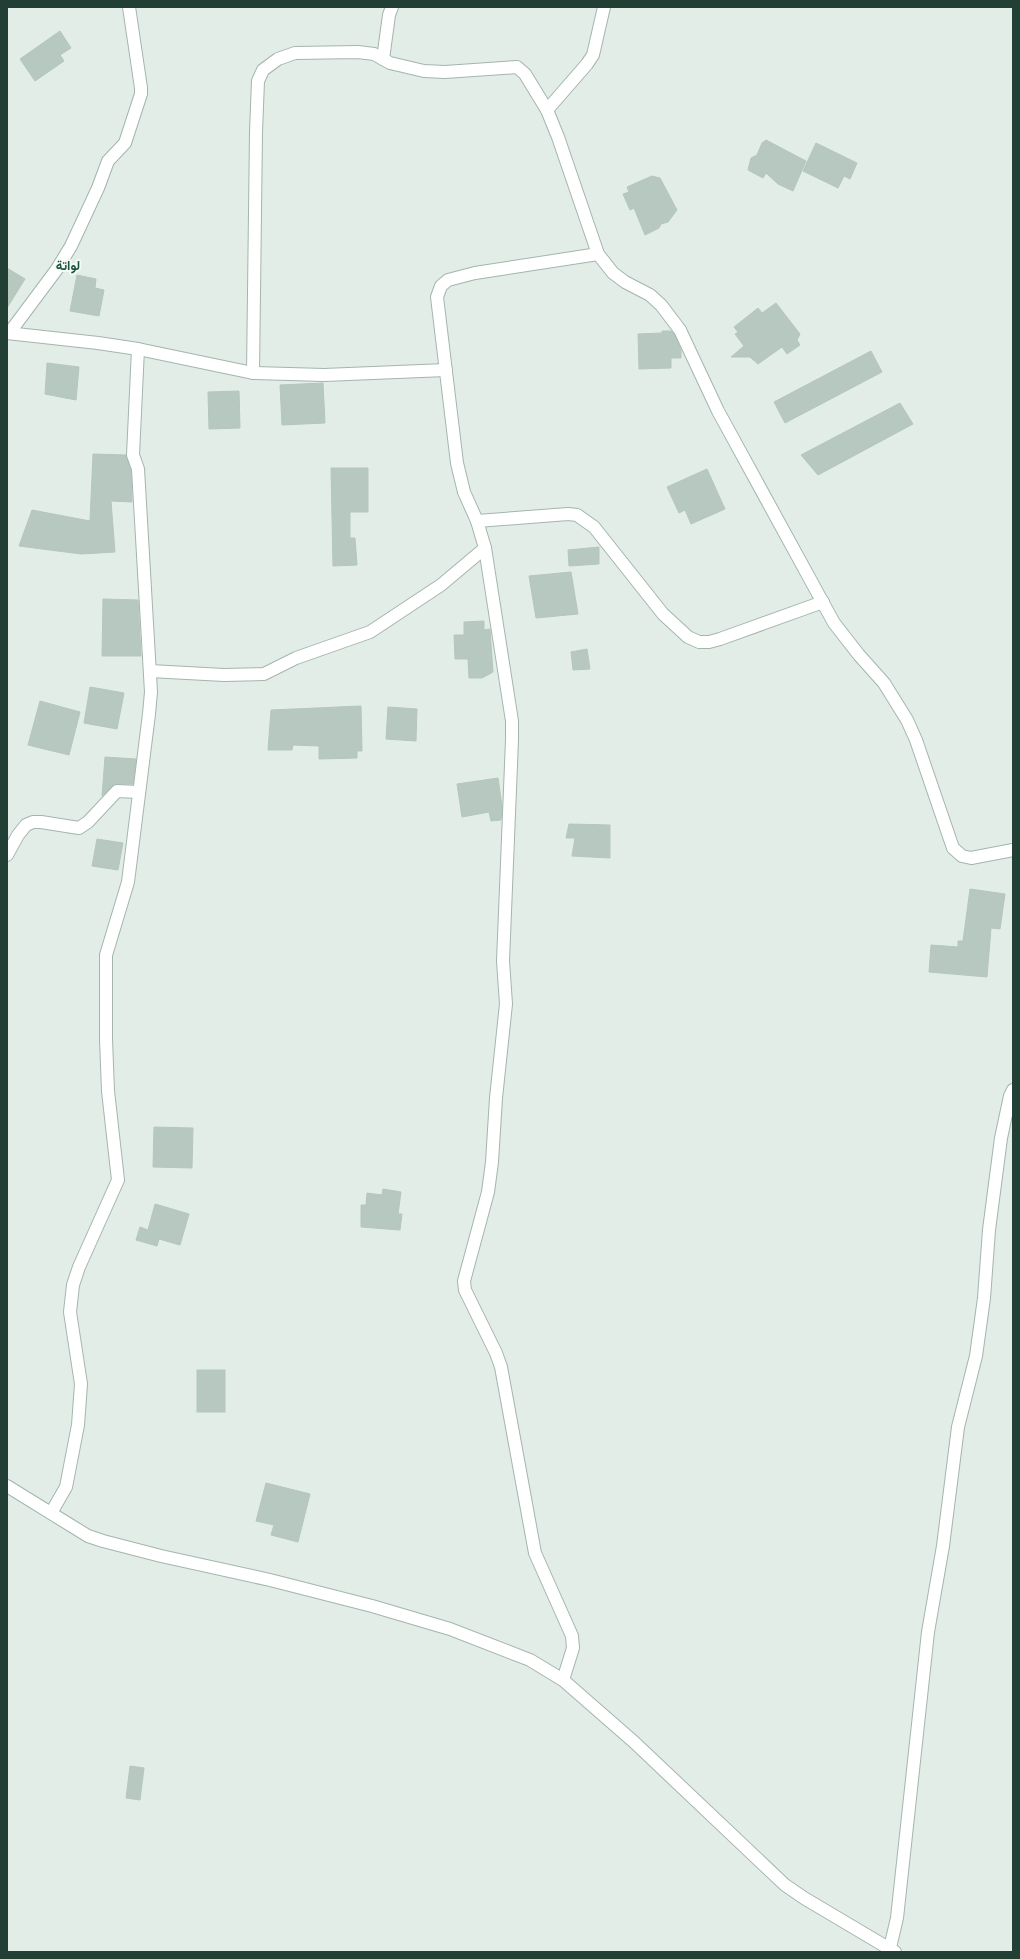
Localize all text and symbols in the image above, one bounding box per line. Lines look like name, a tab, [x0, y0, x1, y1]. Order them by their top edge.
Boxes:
district label: لواتة	[56, 257, 80, 275]

